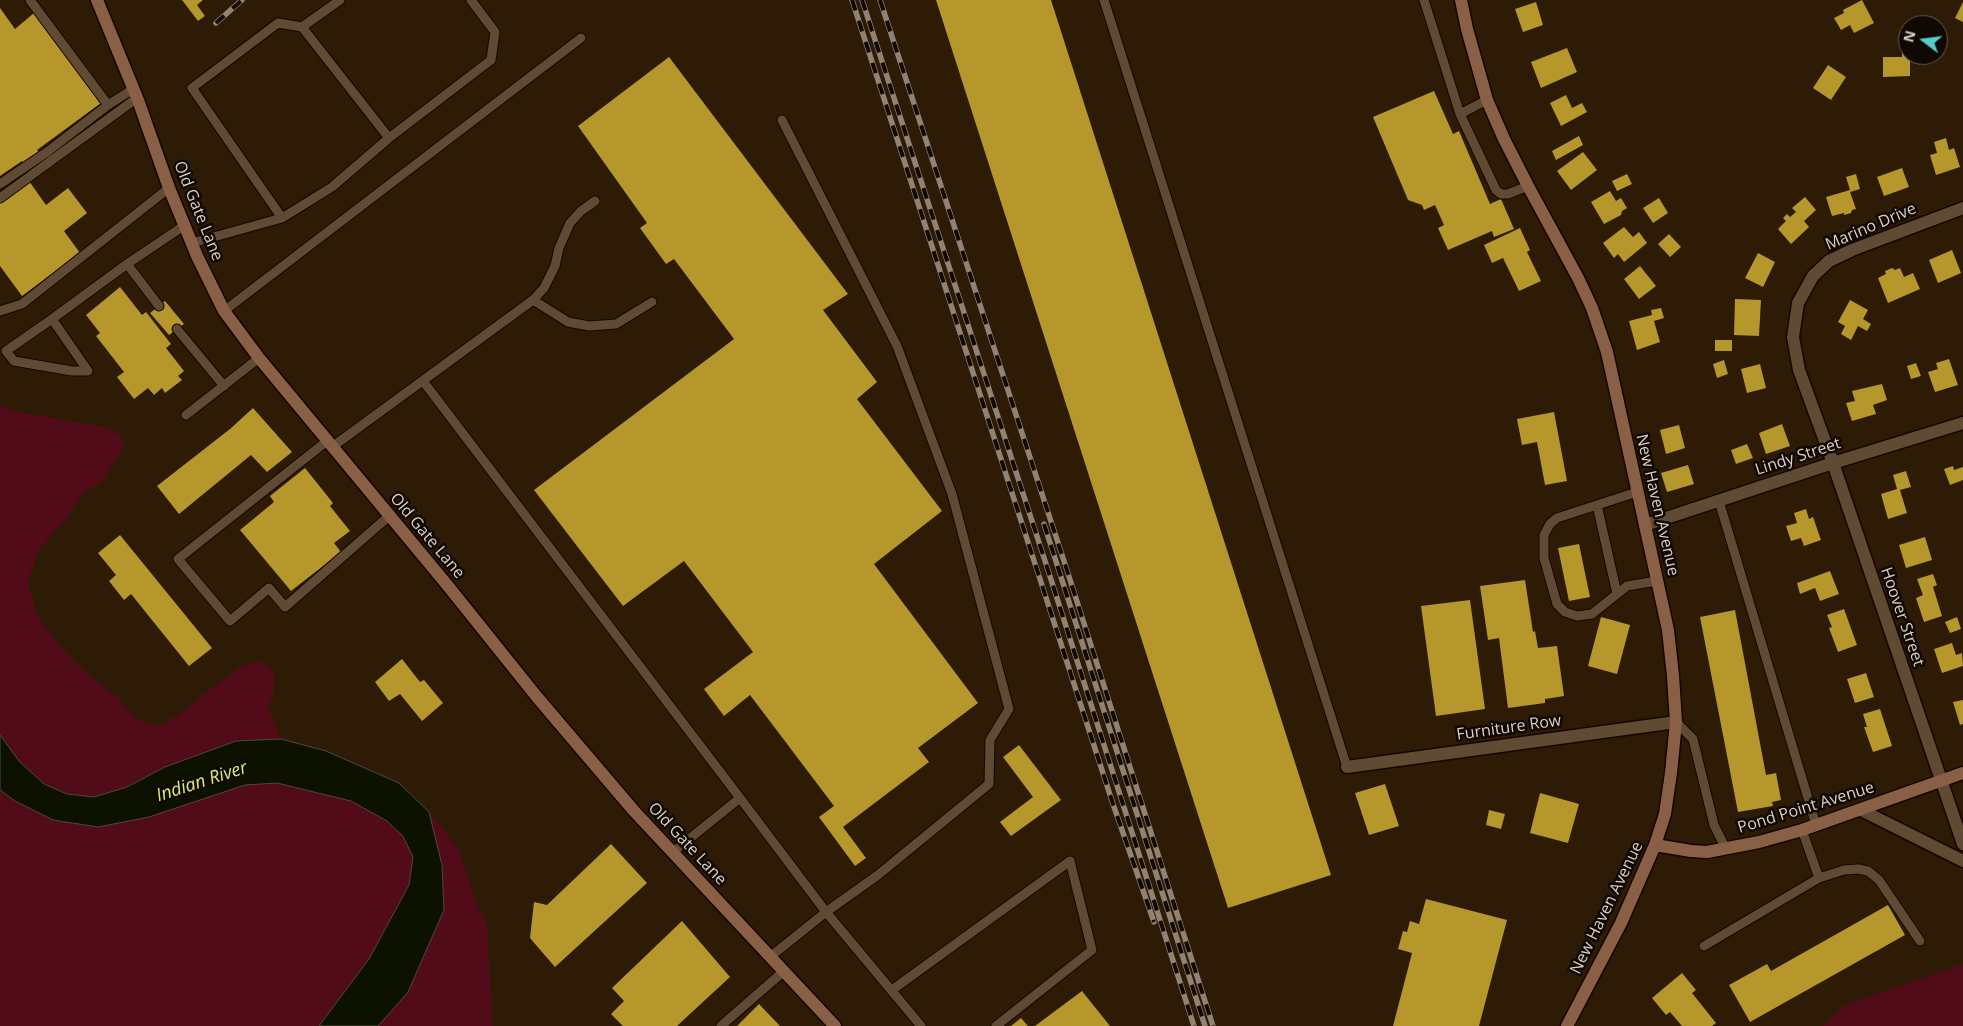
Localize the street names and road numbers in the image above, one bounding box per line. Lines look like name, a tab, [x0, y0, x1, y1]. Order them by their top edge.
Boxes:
street label: Old Gate Lane	[169, 158, 227, 264]
street label: Marino Drive	[1823, 199, 1919, 255]
street label: New Haven Avenue	[1631, 432, 1683, 578]
street label: Lindy Street	[1753, 434, 1843, 480]
street label: Old Gate Lane	[386, 489, 468, 583]
street label: Hoover Street	[1876, 565, 1928, 669]
street label: Furniture Row	[1455, 711, 1563, 745]
street label: Pond Point Avenue	[1735, 778, 1877, 838]
street label: Old Gate Lane	[644, 799, 730, 889]
street label: New Haven Avenue	[1567, 839, 1647, 977]

